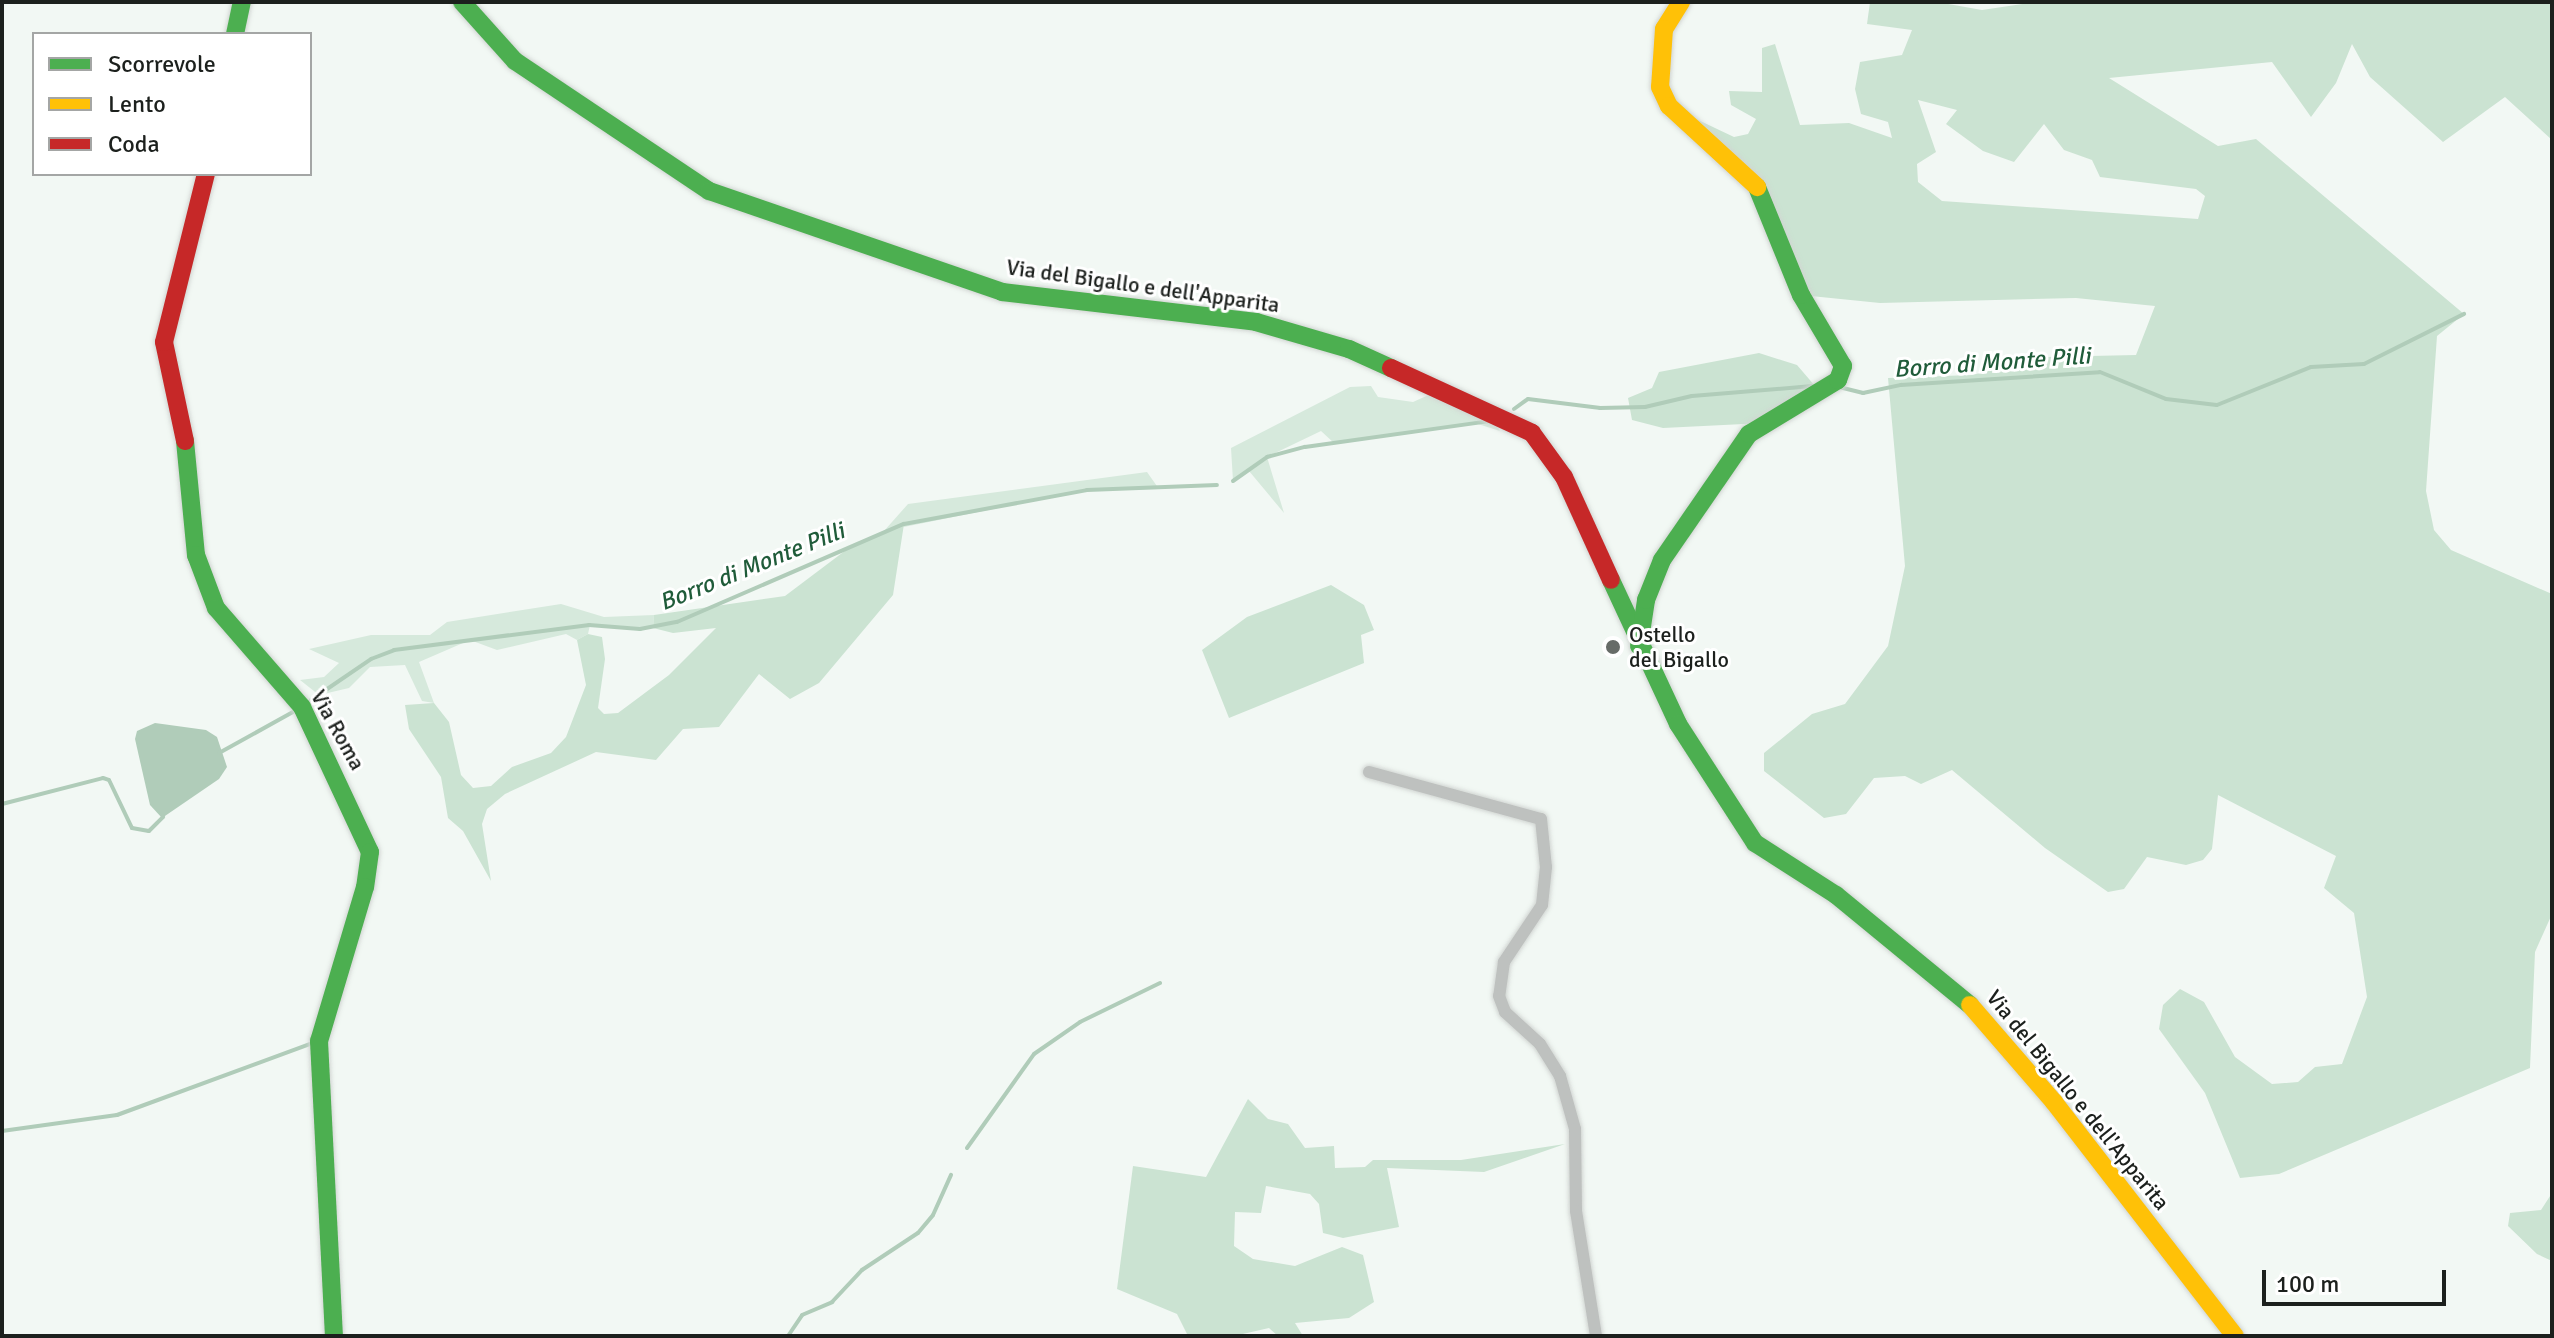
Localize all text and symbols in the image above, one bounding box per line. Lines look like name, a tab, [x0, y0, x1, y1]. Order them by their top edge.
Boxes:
legend	[32, 32, 312, 176]
text: Scorrevole	[108, 49, 216, 79]
text: Lento	[108, 89, 166, 119]
text: Coda	[108, 129, 160, 159]
street label: Via del Bigallo e dell'Apparita	[1005, 254, 1281, 318]
water label: Borro di Monte Pilli	[1893, 342, 2091, 384]
water label: Borro di Monte Pilli	[655, 517, 849, 617]
place label: Ostello del Bigallo	[1629, 621, 1729, 672]
marker: Ostello del Bigallo	[1604, 638, 1622, 656]
street label: Via Roma	[305, 685, 371, 775]
street label: Via del Bigallo e dell'Apparita	[1981, 985, 2175, 1215]
scale bar	[2266, 1254, 2450, 1304]
text: 100 m	[2276, 1269, 2339, 1299]

